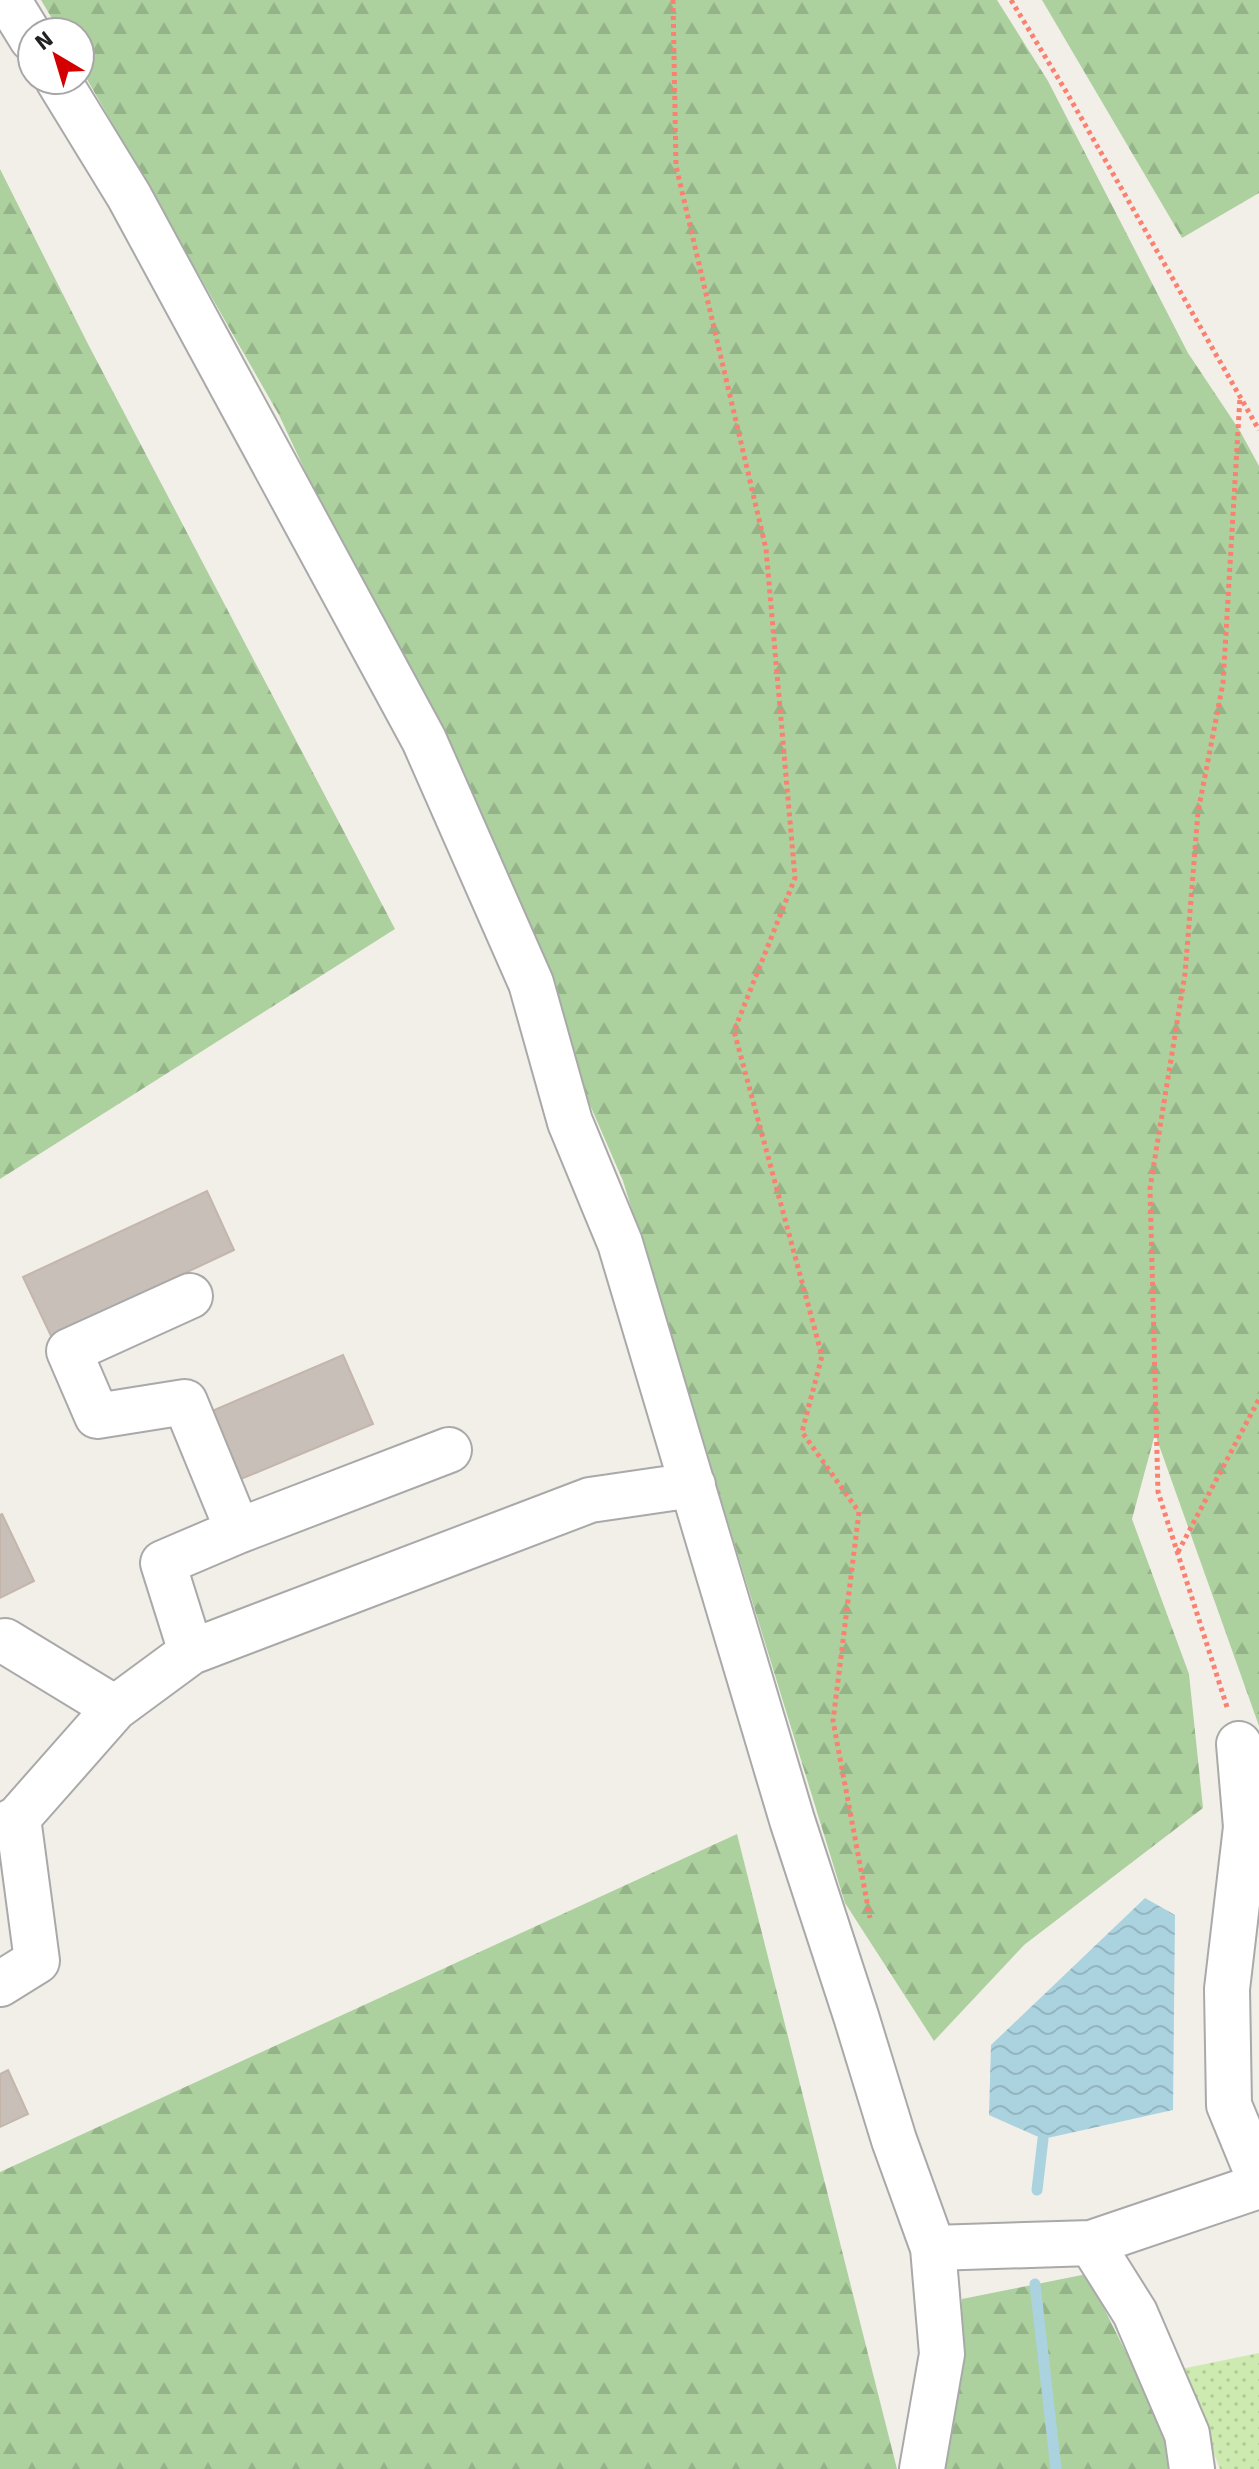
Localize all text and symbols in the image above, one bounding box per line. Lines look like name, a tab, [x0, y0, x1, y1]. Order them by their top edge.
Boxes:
north arrow	[16, 16, 96, 96]
text: N	[30, 25, 58, 56]

